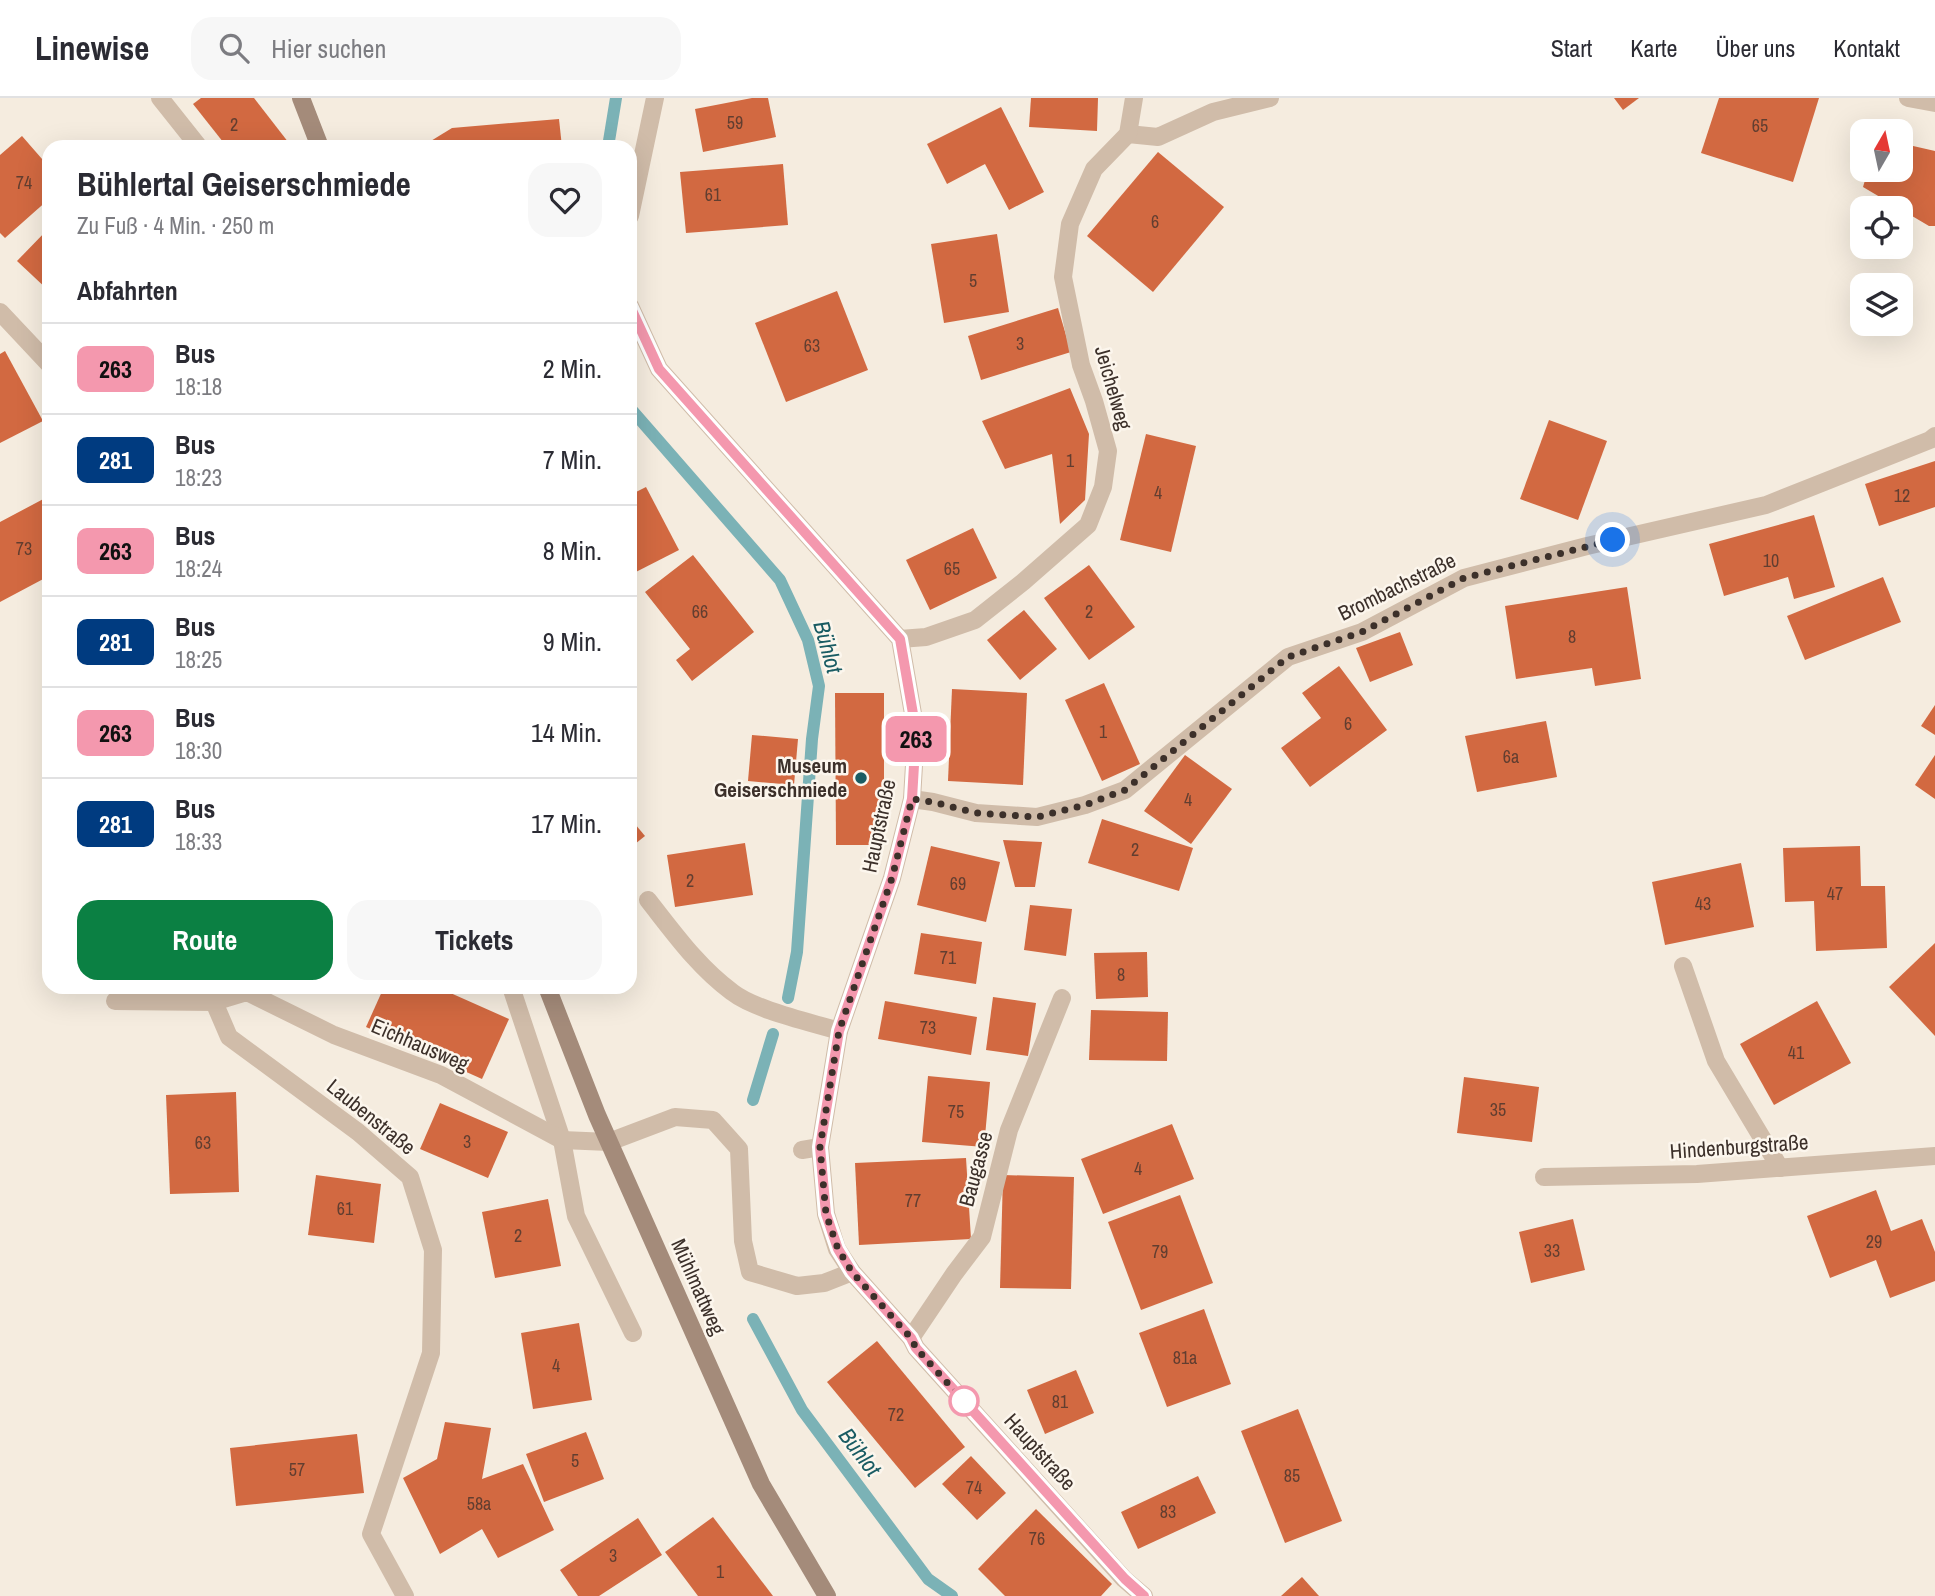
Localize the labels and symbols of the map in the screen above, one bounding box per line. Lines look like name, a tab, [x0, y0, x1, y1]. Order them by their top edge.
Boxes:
house number: 59	[727, 110, 743, 135]
house number: 2	[230, 112, 238, 137]
house number: 65	[1752, 113, 1768, 138]
north arrow	[1850, 119, 1913, 182]
house number: 74	[16, 170, 32, 195]
house number: 61	[705, 182, 722, 207]
house number: 6	[1151, 209, 1159, 234]
house number: 5	[969, 268, 977, 293]
house number: 3	[1016, 331, 1024, 356]
house number: 63	[804, 333, 820, 358]
street label: Jeichelweg	[1088, 342, 1139, 434]
house number: 1	[1066, 448, 1075, 473]
house number: 4	[1154, 480, 1162, 505]
house number: 12	[1894, 483, 1910, 508]
your location	[1595, 522, 1630, 557]
house number: 73	[16, 536, 32, 561]
street label: Brombachstraße	[1333, 546, 1460, 627]
house number: 10	[1763, 548, 1779, 573]
house number: 65	[944, 556, 960, 581]
house number: 66	[692, 599, 708, 624]
house number: 2	[1085, 599, 1093, 624]
water label: Bühlot	[806, 617, 851, 678]
house number: 8	[1568, 624, 1576, 649]
house number: 6	[1344, 711, 1352, 736]
line badge: 263	[876, 716, 956, 762]
house number: 1	[1099, 719, 1108, 744]
house number: 6a	[1503, 744, 1519, 769]
place label: Museum Geiserschmiede	[714, 751, 847, 804]
marker: Museum Geiserschmiede	[853, 770, 869, 786]
street label: Hauptstraße	[854, 777, 903, 875]
house number: 4	[1184, 787, 1192, 812]
house number: 2	[1131, 837, 1139, 862]
house number: 2	[686, 868, 694, 893]
house number: 69	[950, 871, 966, 896]
house number: 47	[1827, 881, 1843, 906]
house number: 43	[1695, 891, 1711, 916]
house number: 71	[940, 945, 957, 970]
house number: 8	[1117, 962, 1125, 987]
street label: Eichhausweg	[367, 1011, 474, 1078]
house number: 73	[920, 1015, 936, 1040]
house number: 41	[1788, 1040, 1805, 1065]
street label: Laubenstraße	[321, 1072, 422, 1161]
house number: 35	[1490, 1097, 1506, 1122]
house number: 75	[948, 1099, 964, 1124]
street label: Hindenburgstraße	[1669, 1127, 1809, 1166]
street label: Baugasse	[952, 1128, 999, 1210]
house number: 3	[463, 1129, 471, 1154]
house number: 63	[195, 1130, 211, 1155]
house number: 4	[1134, 1156, 1142, 1181]
house number: 77	[905, 1188, 921, 1213]
house number: 61	[337, 1196, 354, 1221]
house number: 2	[514, 1223, 522, 1248]
house number: 29	[1866, 1229, 1882, 1254]
street label: Mühlmattweg	[664, 1234, 733, 1340]
house number: 33	[1544, 1238, 1560, 1263]
house number: 79	[1152, 1239, 1168, 1264]
house number: 81a	[1173, 1345, 1197, 1370]
house number: 4	[552, 1353, 560, 1378]
unlabelled marker	[949, 1386, 979, 1416]
house number: 81	[1052, 1389, 1069, 1414]
house number: 72	[888, 1402, 904, 1427]
street label: Hauptstraße	[998, 1407, 1083, 1497]
water label: Bühlot	[832, 1421, 889, 1483]
house number: 5	[571, 1448, 579, 1473]
house number: 57	[289, 1457, 305, 1482]
house number: 85	[1284, 1463, 1300, 1488]
house number: 74	[966, 1475, 982, 1500]
house number: 58a	[467, 1491, 491, 1516]
house number: 83	[1160, 1499, 1176, 1524]
house number: 76	[1029, 1526, 1045, 1551]
house number: 3	[609, 1543, 617, 1568]
house number: 1	[716, 1559, 725, 1584]

